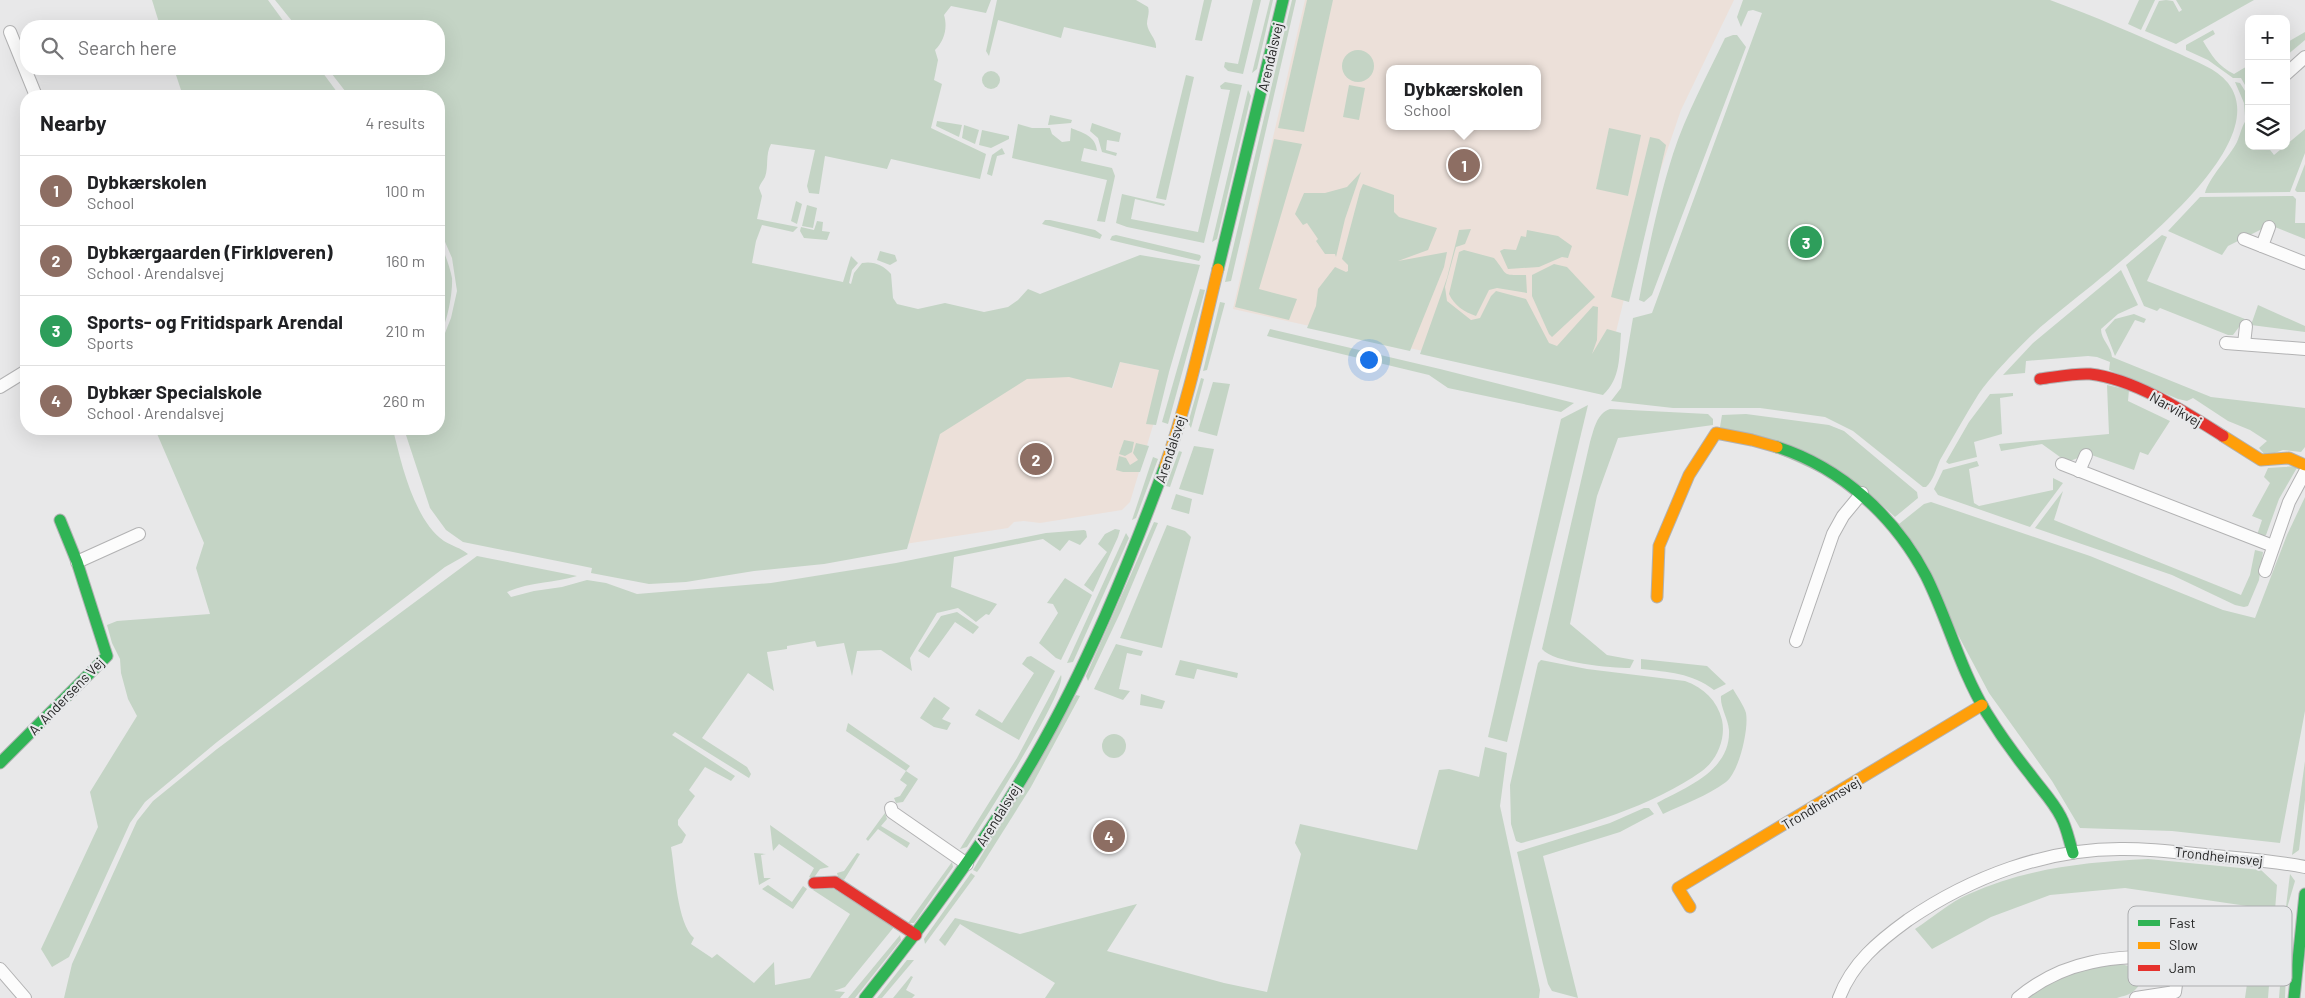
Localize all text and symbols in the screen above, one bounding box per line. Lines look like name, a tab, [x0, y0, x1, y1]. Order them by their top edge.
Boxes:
map controls	[2245, 15, 2290, 150]
button: +	[2245, 15, 2290, 60]
search box	[20, 20, 445, 75]
street label: Arendalsvej	[1254, 21, 1286, 93]
icon: search	[38, 34, 66, 62]
text: Search here	[78, 36, 177, 59]
button: −	[2245, 60, 2290, 105]
popup	[1386, 65, 1541, 130]
text: Dybkærskolen	[1404, 77, 1523, 100]
text: School	[1404, 100, 1451, 119]
button: layers	[2245, 105, 2290, 150]
text: Nearby	[40, 110, 106, 135]
text: 4 results	[365, 113, 425, 132]
pin: 1	[1448, 146, 1480, 184]
text: Dybkærskolen	[87, 170, 207, 193]
text: 1	[53, 181, 59, 200]
text: 100 m	[385, 181, 425, 200]
text: School	[87, 193, 134, 212]
pin: 3	[1790, 223, 1822, 261]
text: Dybkærgaarden (Firkløveren)	[87, 240, 333, 263]
text: 2	[52, 251, 60, 270]
text: 160 m	[386, 251, 425, 270]
text: School · Arendalsvej	[87, 263, 224, 282]
text: Sports- og Fritidspark Arendal	[87, 310, 343, 333]
text: 3	[52, 321, 60, 340]
text: 210 m	[386, 321, 425, 340]
text: Sports	[87, 333, 133, 352]
your location	[1356, 347, 1382, 373]
text: Dybkær Specialskole	[87, 380, 262, 403]
street label: Narvikvej	[2147, 388, 2205, 430]
text: 4	[51, 391, 61, 410]
text: 260 m	[383, 391, 425, 410]
text: School · Arendalsvej	[87, 403, 224, 422]
street label: Arendalsvej	[1151, 413, 1189, 485]
pin: 2	[1020, 440, 1052, 478]
street label: A. Andersens Vej	[25, 654, 107, 738]
street label: Trondheimsvej	[1779, 773, 1863, 833]
street label: Arendalsvej	[972, 781, 1024, 849]
pin: 4	[1093, 817, 1125, 855]
street label: Trondheimsvej	[2174, 843, 2264, 869]
legend	[2128, 906, 2292, 986]
text: Fast	[2169, 914, 2195, 931]
text: Slow	[2169, 936, 2198, 953]
text: Jam	[2169, 959, 2196, 976]

